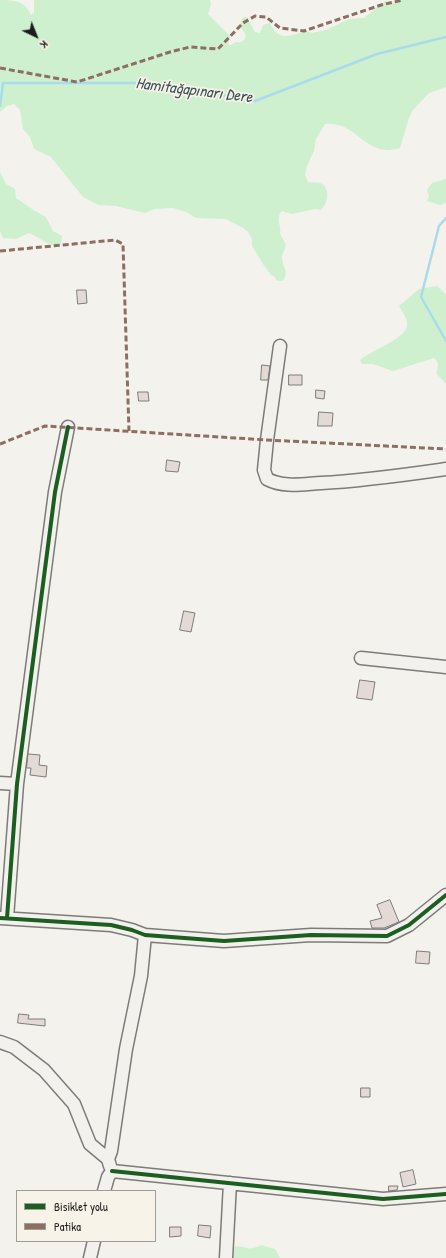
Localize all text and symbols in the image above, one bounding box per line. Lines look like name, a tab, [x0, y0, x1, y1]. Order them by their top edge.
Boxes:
north arrow	[16, 16, 56, 56]
text: K	[37, 38, 51, 52]
water label: Hamitağapınarı Dere	[135, 74, 253, 108]
legend	[16, 1190, 156, 1242]
text: Bisiklet yolu	[54, 1198, 108, 1215]
text: Patika	[54, 1218, 81, 1235]

